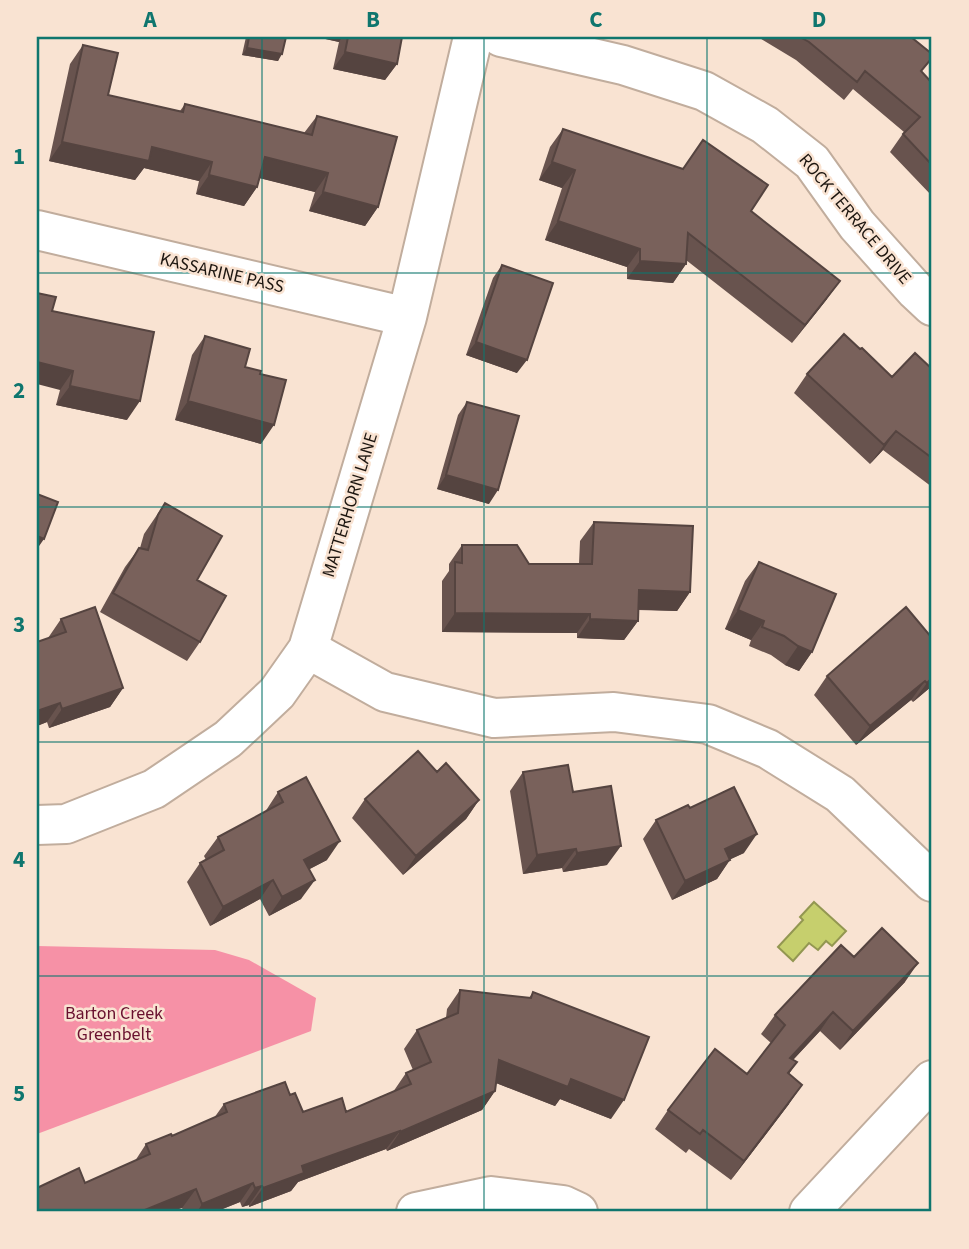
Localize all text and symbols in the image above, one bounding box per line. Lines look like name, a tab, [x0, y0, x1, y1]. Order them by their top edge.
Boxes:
text: A	[142, 3, 157, 36]
text: B	[366, 3, 380, 36]
text: C	[589, 3, 603, 36]
text: D	[812, 3, 826, 36]
text: 1	[13, 140, 25, 173]
street label: ROCK TERRACE DRIVE	[793, 148, 917, 290]
street label: KASSARINE PASS	[158, 247, 286, 299]
text: 2	[13, 374, 25, 407]
street label: MATTERHORN LANE	[316, 430, 384, 580]
text: 3	[13, 608, 25, 641]
text: 4	[13, 843, 25, 876]
park label: Barton Creek Greenbelt	[65, 1001, 163, 1047]
text: 5	[13, 1077, 25, 1110]

